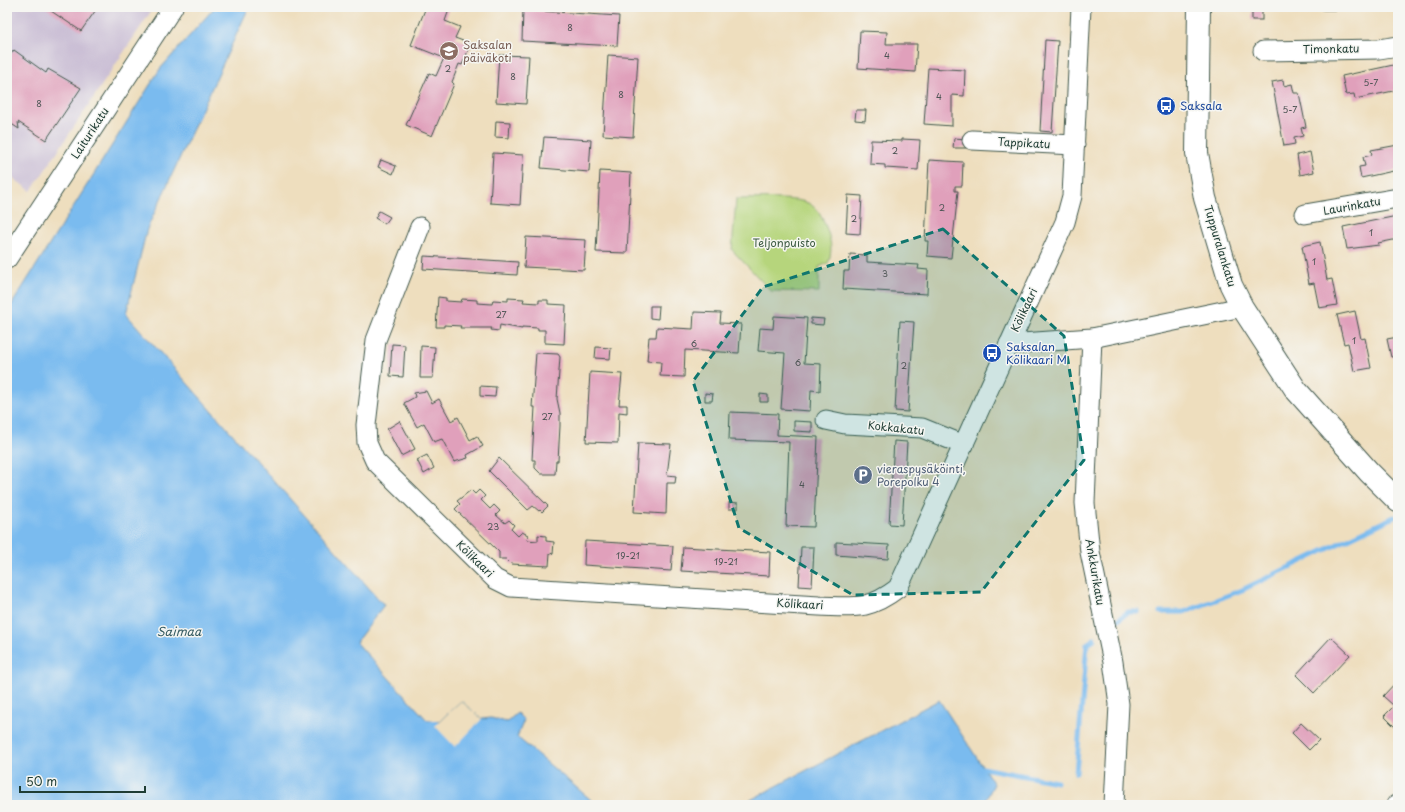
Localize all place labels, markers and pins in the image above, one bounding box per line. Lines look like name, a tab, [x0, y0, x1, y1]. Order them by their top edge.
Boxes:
place label: Saksalan päiväkoti	[463, 36, 512, 66]
school or university icon: Saksalan päiväkoti	[438, 40, 460, 62]
bus stop icon: Saksala	[1155, 95, 1177, 117]
place label: Saksala	[1180, 97, 1222, 114]
place label: Saksalan Kölikaari M	[1006, 338, 1067, 368]
bus stop icon: Saksalan Kölikaari M	[981, 342, 1003, 364]
place label: vieraspysäköinti, Porepolku 4	[877, 460, 966, 490]
parking icon: vieraspysäköinti, Porepolku 4	[852, 464, 874, 486]

